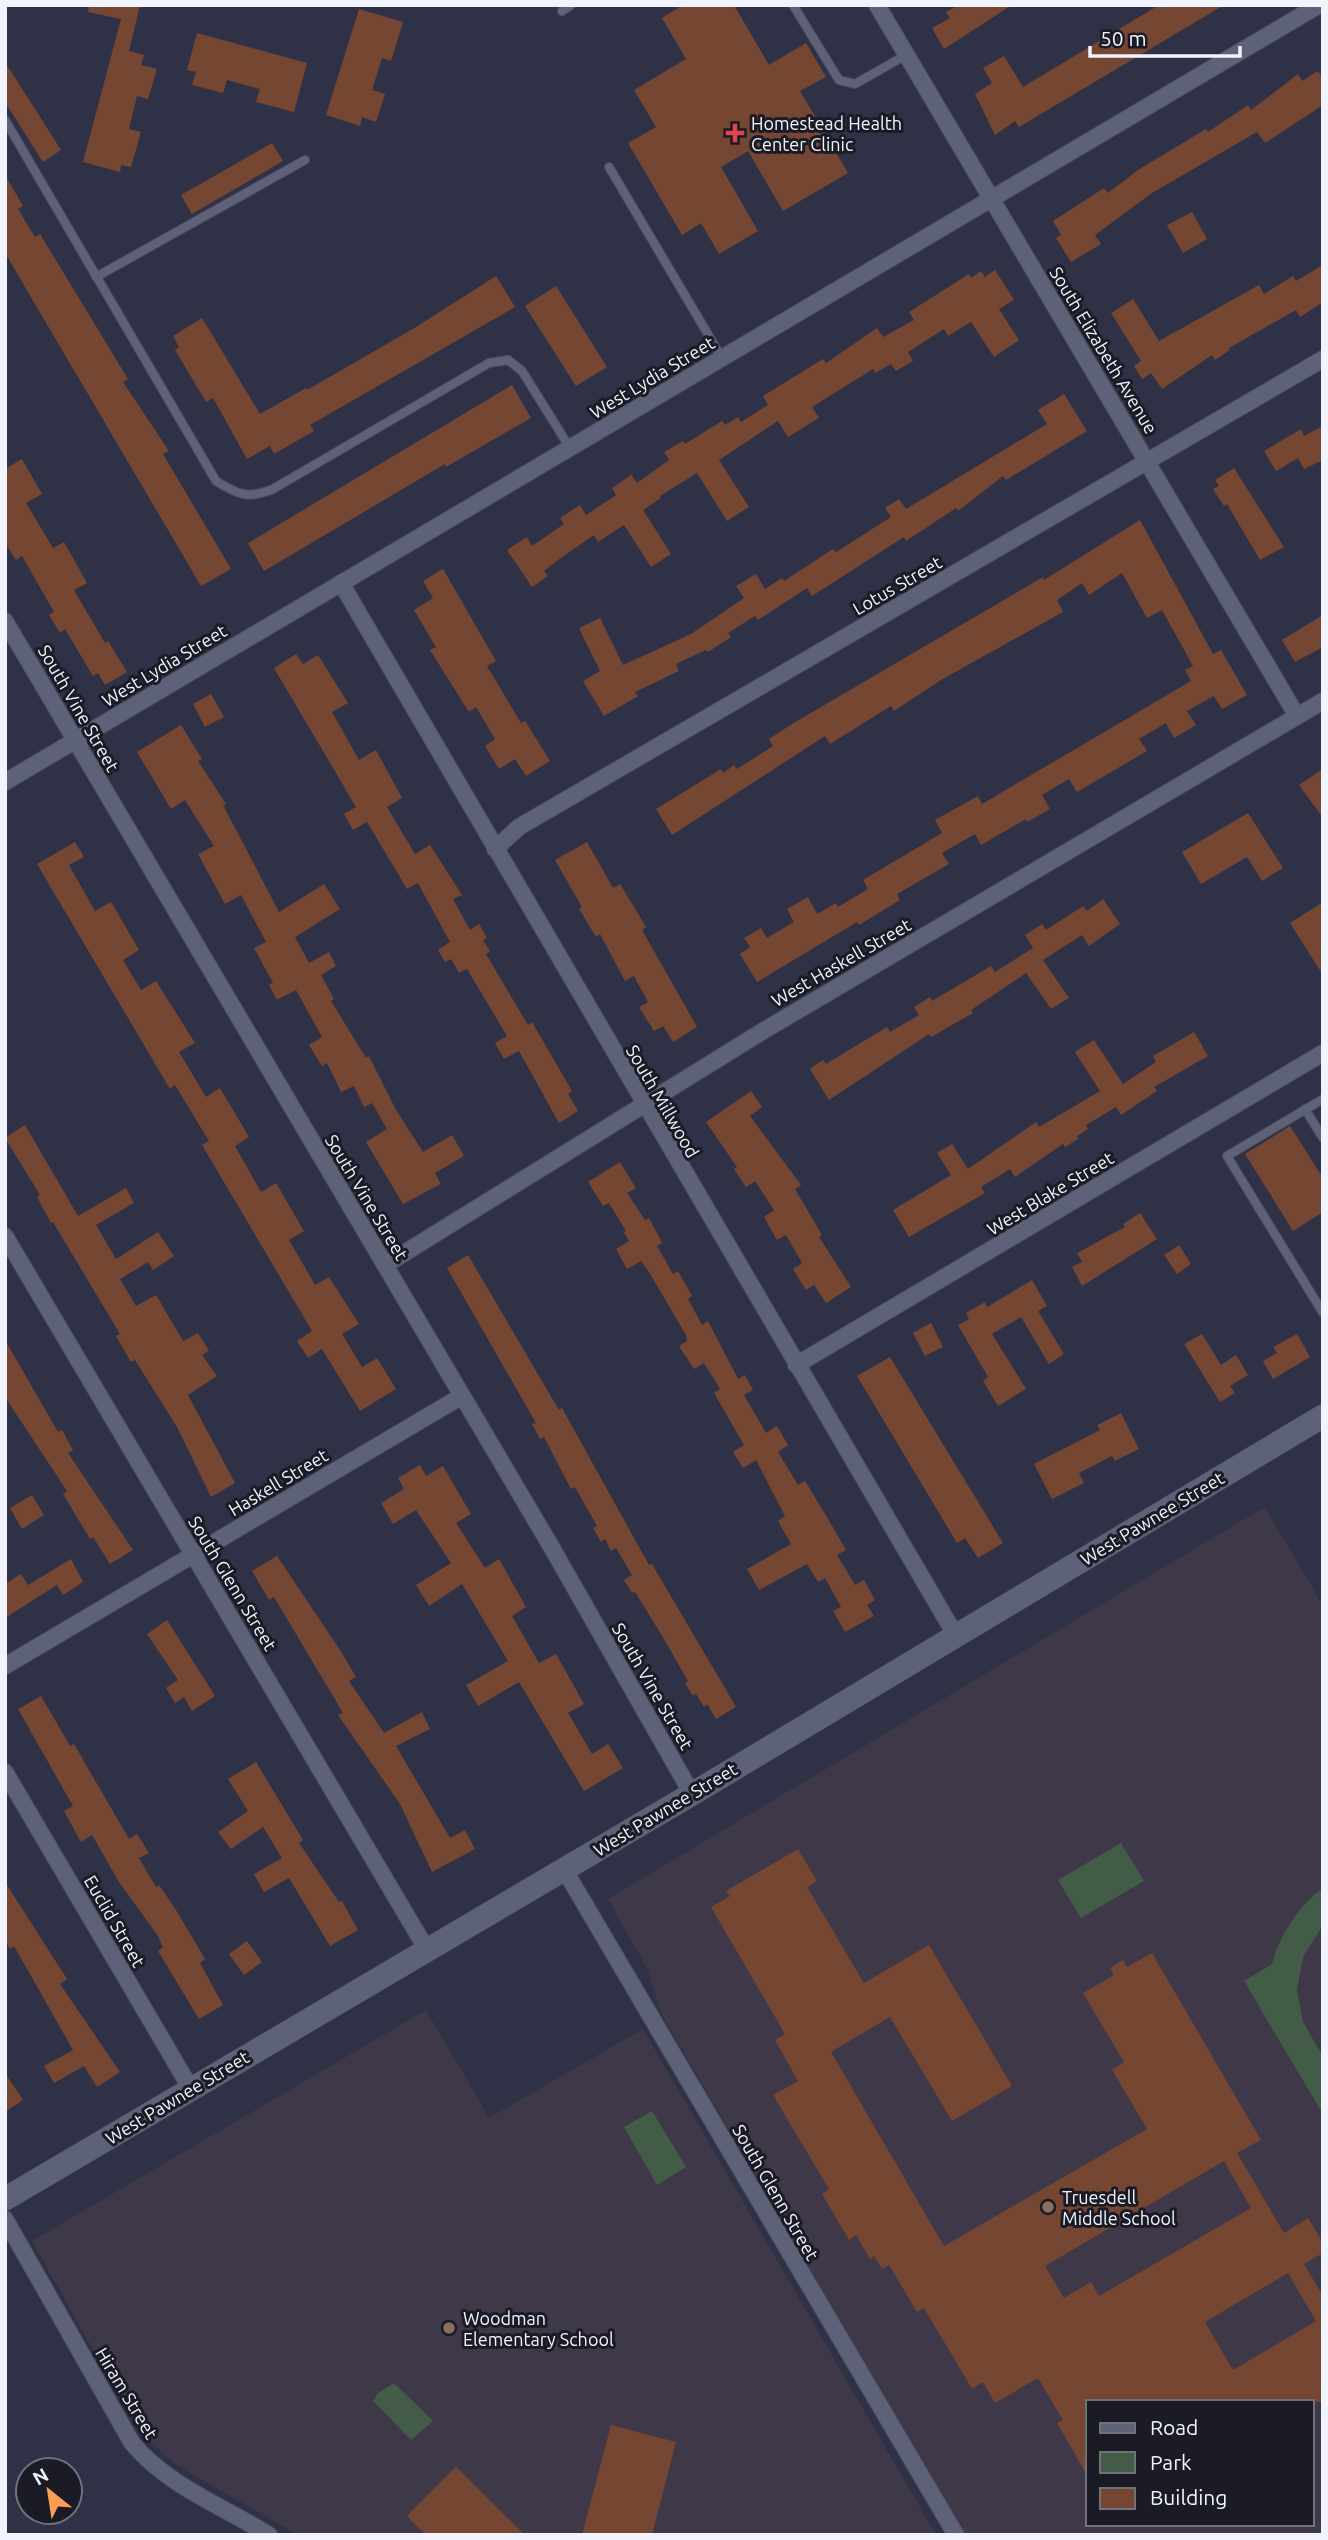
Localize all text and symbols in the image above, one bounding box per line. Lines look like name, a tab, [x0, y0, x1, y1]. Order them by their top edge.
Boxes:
scale bar	[1090, 14, 1240, 58]
text: 50 m	[1100, 26, 1147, 50]
place label: Homestead Health Center Clinic	[751, 113, 902, 154]
marker: Homestead Health Center Clinic	[725, 123, 745, 143]
street label: South Elizabeth Avenue	[1046, 263, 1162, 437]
street label: West Lydia Street	[586, 332, 718, 422]
street label: Lotus Street	[849, 552, 945, 618]
street label: West Lydia Street	[98, 620, 230, 710]
street label: South Vine Street	[35, 641, 123, 775]
street label: West Haskell Street	[768, 914, 914, 1010]
street label: South Millwood	[623, 1041, 703, 1161]
street label: South Vine Street	[322, 1131, 412, 1263]
street label: West Blake Street	[983, 1147, 1117, 1239]
street label: Haskell Street	[225, 1445, 331, 1519]
street label: West Pawnee Street	[1077, 1467, 1227, 1569]
street label: South Glenn Street	[185, 1512, 281, 1654]
street label: South Vine Street	[609, 1619, 697, 1753]
street label: West Pawnee Street	[590, 1758, 740, 1860]
street label: Euclid Street	[81, 1872, 149, 1970]
street label: West Pawnee Street	[102, 2046, 252, 2148]
street label: South Glenn Street	[729, 2121, 823, 2263]
place label: Truesdell Middle School	[1062, 2187, 1176, 2228]
marker: Truesdell Middle School	[1040, 2199, 1056, 2215]
place label: Woodman Elementary School	[463, 2308, 614, 2349]
marker: Woodman Elementary School	[441, 2320, 457, 2336]
street label: Hiram Street	[92, 2344, 162, 2442]
legend	[1086, 2400, 1314, 2526]
text: Road	[1150, 2415, 1198, 2439]
text: Park	[1150, 2450, 1192, 2474]
north arrow	[14, 2456, 84, 2526]
text: N	[29, 2463, 52, 2489]
text: Building	[1150, 2485, 1227, 2509]

